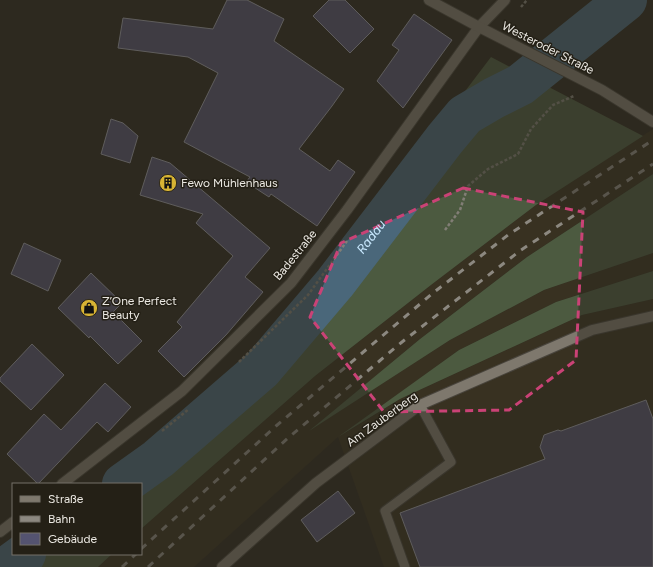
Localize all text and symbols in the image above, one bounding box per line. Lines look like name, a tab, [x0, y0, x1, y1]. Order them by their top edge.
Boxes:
street label: Westeroder Straße	[500, 19, 597, 77]
building icon: Fewo Mühlenhaus	[158, 173, 178, 193]
place label: Fewo Mühlenhaus	[181, 176, 278, 190]
water label: Radau	[353, 217, 388, 256]
street label: Badestraße	[270, 227, 320, 283]
place label: Z’One Perfect Beauty	[102, 294, 177, 322]
shop icon: Z’One Perfect Beauty	[79, 298, 99, 318]
street label: Am Zauberberg	[344, 389, 420, 449]
legend	[12, 483, 142, 555]
text: Straße	[48, 492, 84, 506]
text: Bahn	[48, 512, 75, 526]
text: Gebäude	[48, 532, 98, 546]

